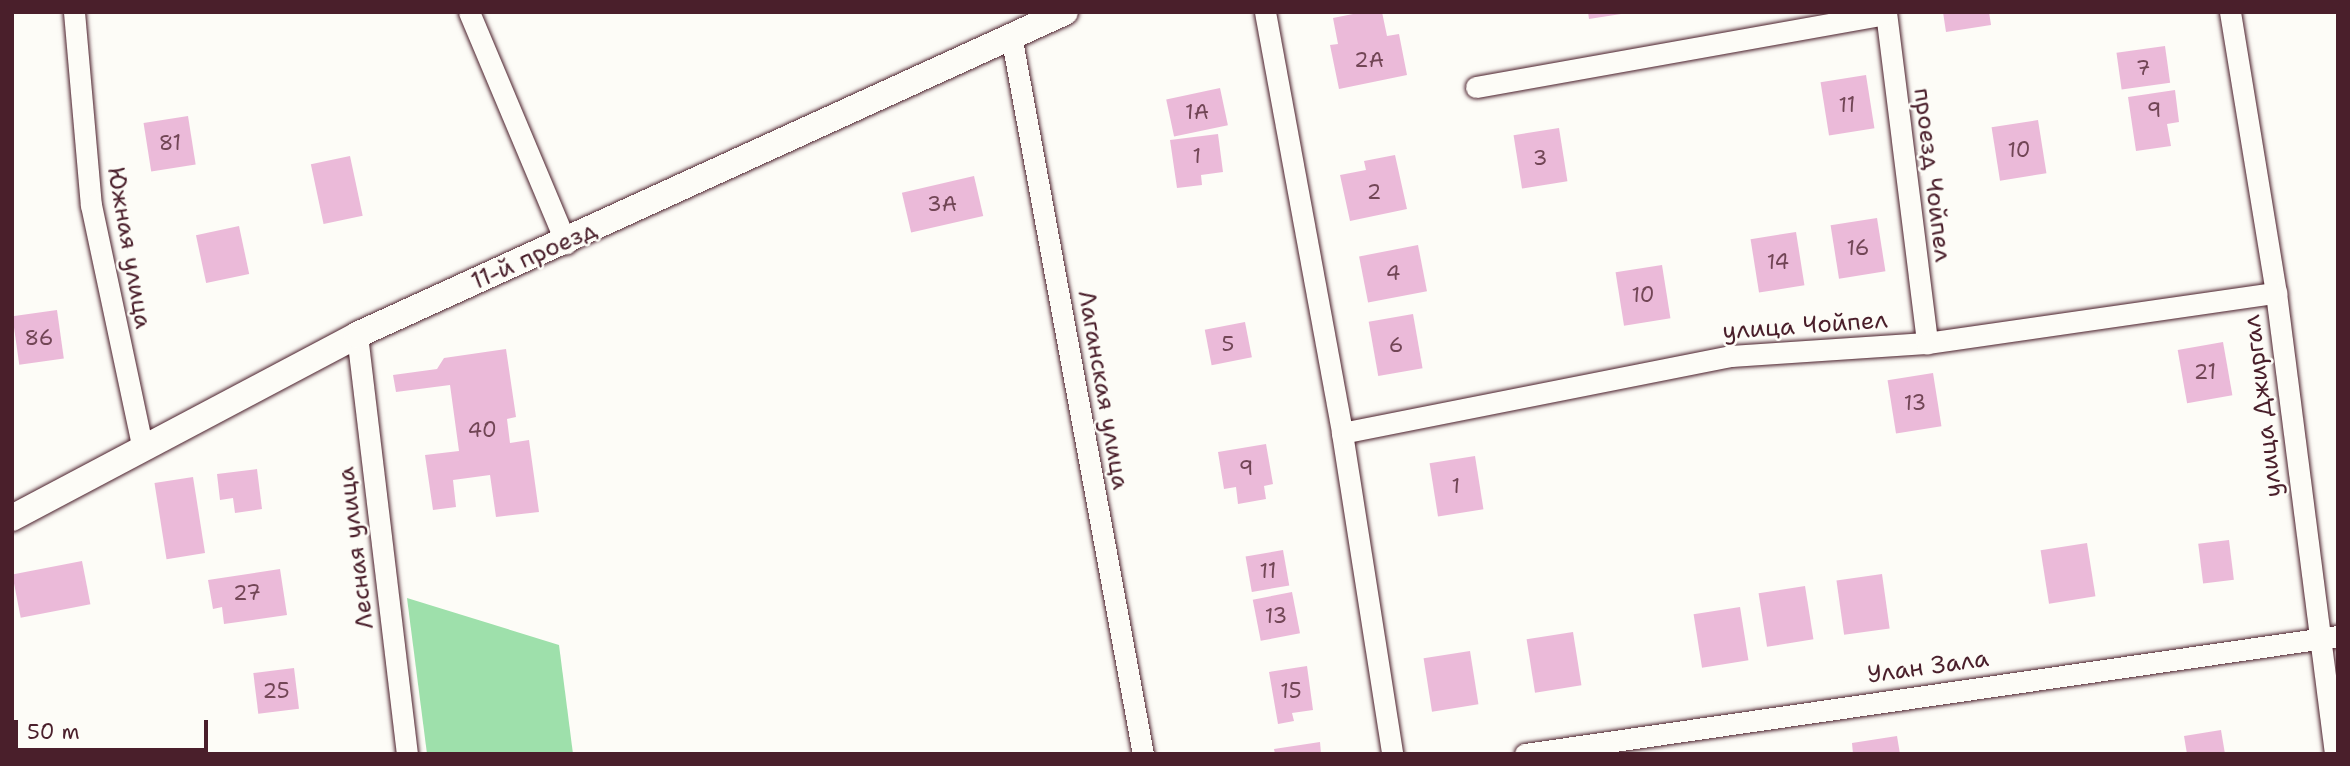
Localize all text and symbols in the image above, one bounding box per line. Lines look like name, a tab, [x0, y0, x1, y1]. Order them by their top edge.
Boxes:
house number: 2А	[1354, 47, 1384, 73]
house number: 7	[2136, 55, 2150, 81]
street label: проезд Чойпел	[1907, 86, 1957, 264]
house number: 11	[1839, 92, 1855, 118]
house number: 9	[2147, 97, 2161, 123]
house number: 1А	[1185, 99, 1209, 125]
house number: 81	[159, 130, 181, 156]
house number: 10	[2008, 137, 2030, 163]
house number: 1	[1193, 143, 1201, 169]
house number: 3	[1533, 145, 1547, 171]
street label: Южная улица	[101, 165, 157, 331]
house number: 2	[1367, 179, 1381, 205]
house number: 3А	[927, 191, 957, 217]
street label: 11-й проезд	[467, 216, 601, 296]
house number: 16	[1847, 235, 1869, 261]
house number: 14	[1767, 249, 1789, 275]
house number: 4	[1386, 260, 1400, 286]
house number: 10	[1632, 282, 1654, 308]
street label: Лаганская улица	[1071, 288, 1135, 492]
street label: улица Чойпел	[1722, 306, 1888, 346]
street label: улица Джиргал	[2238, 313, 2288, 499]
house number: 86	[25, 325, 53, 351]
house number: 5	[1222, 331, 1234, 357]
house number: 6	[1389, 332, 1403, 358]
house number: 21	[2194, 359, 2216, 385]
house number: 13	[1904, 390, 1926, 416]
house number: 40	[467, 417, 497, 443]
house number: 9	[1239, 455, 1253, 481]
street label: Лесная улица	[332, 465, 380, 631]
house number: 1	[1452, 473, 1460, 499]
house number: 11	[1260, 558, 1276, 584]
house number: 27	[233, 580, 261, 606]
house number: 13	[1265, 603, 1287, 629]
street label: Улан Зала	[1865, 644, 1991, 690]
house number: 25	[262, 678, 290, 704]
house number: 15	[1280, 678, 1302, 704]
scale bar	[18, 706, 212, 750]
text: 50 m	[27, 718, 80, 746]

